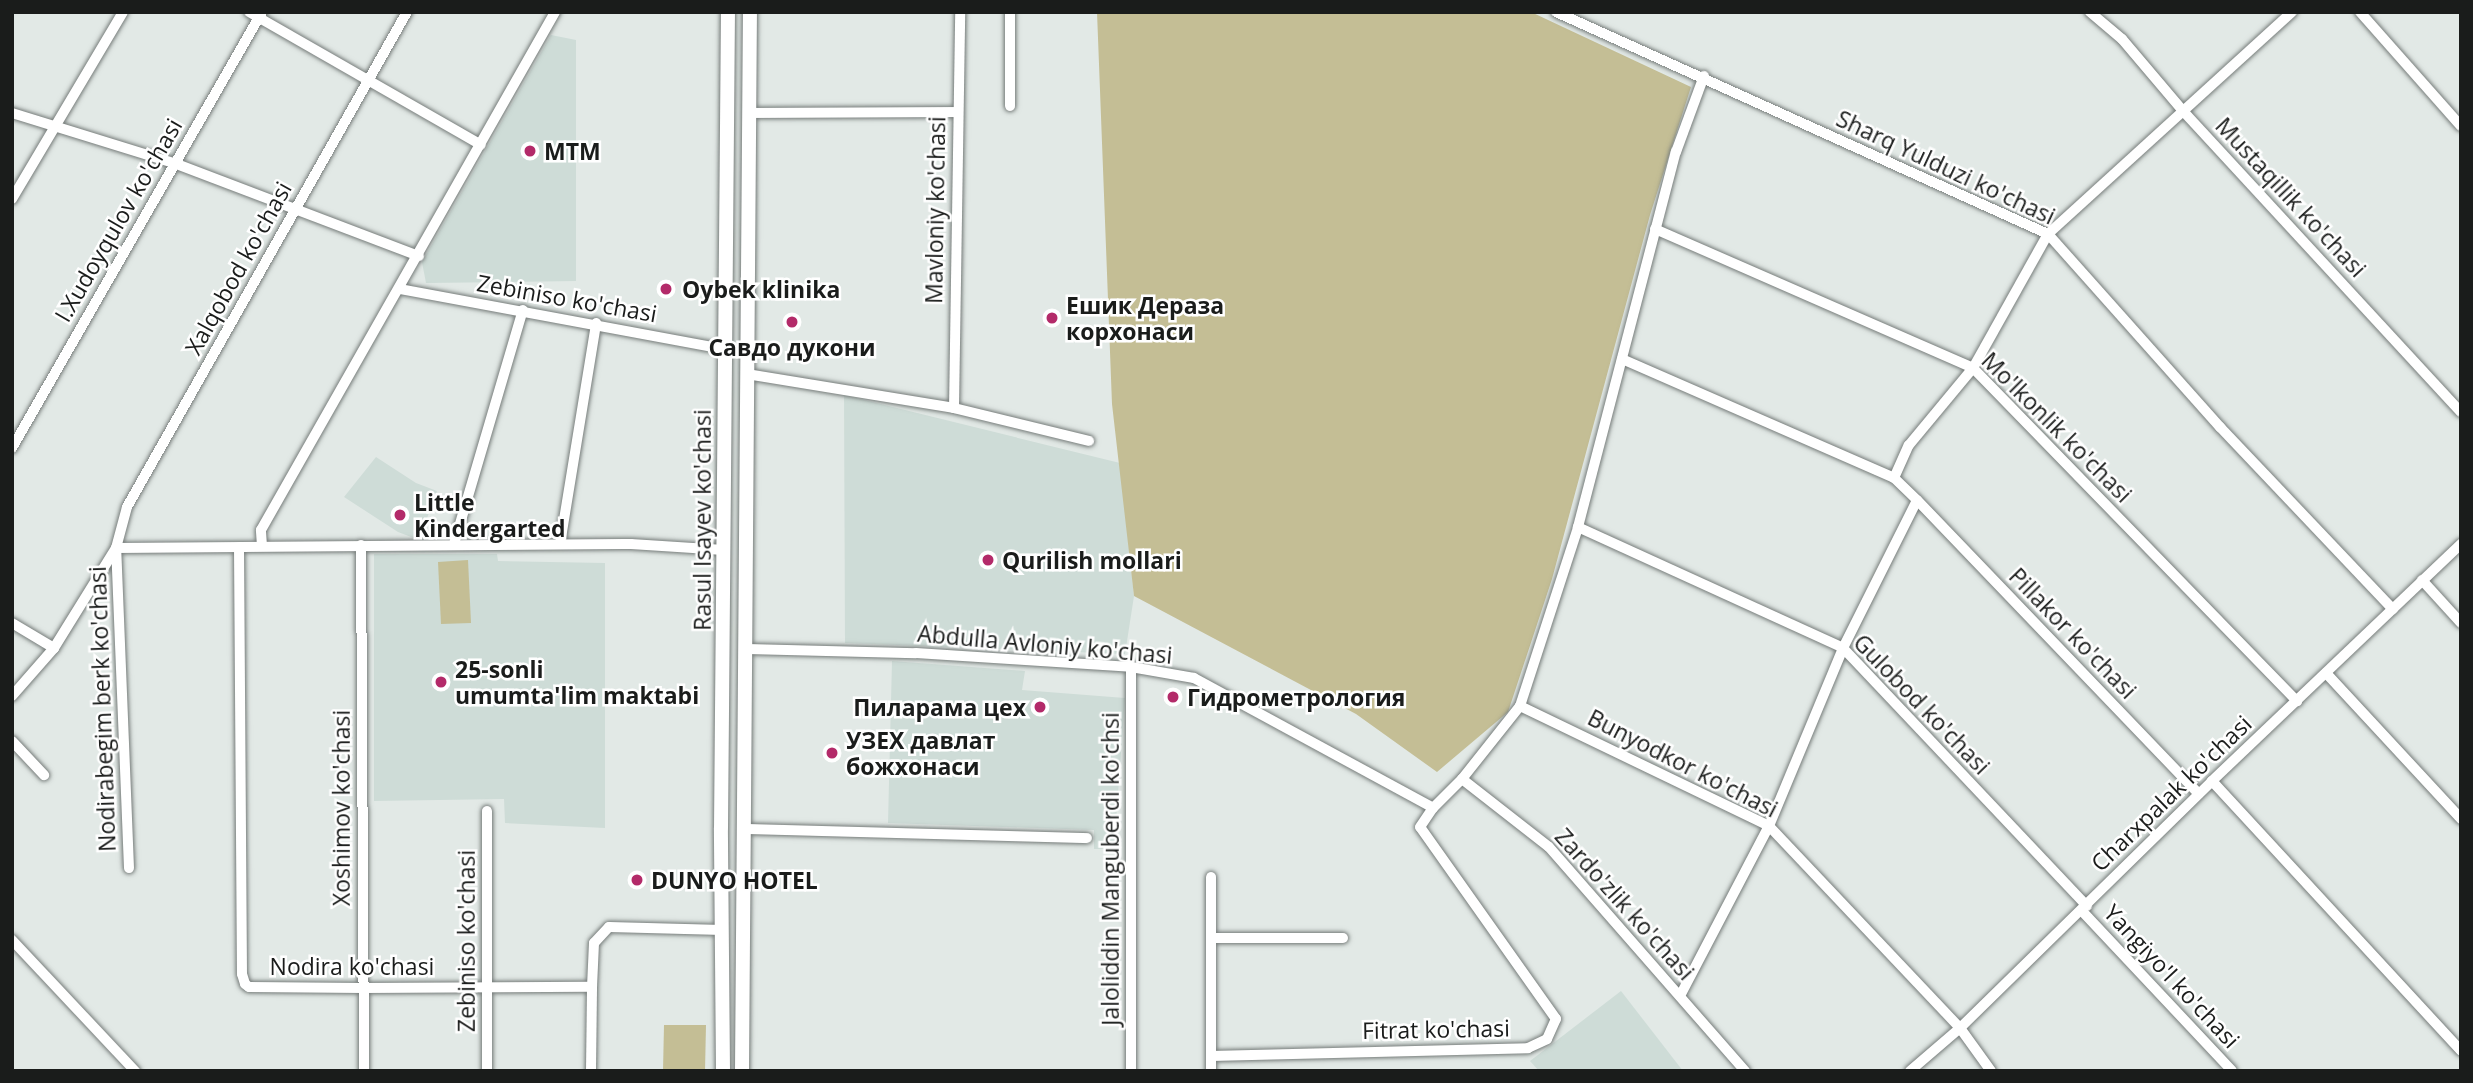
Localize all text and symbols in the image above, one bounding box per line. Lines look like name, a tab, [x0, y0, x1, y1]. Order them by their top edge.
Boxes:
street label: Sharq Yulduzi ko'chasi	[1832, 104, 2060, 230]
street label: Mustaqillik ko'chasi	[2210, 112, 2372, 282]
street label: I.Xudoyqulov ko'chasi	[48, 113, 188, 327]
street label: Mavloniy ko'chasi	[920, 116, 950, 304]
place label: MTM	[544, 137, 601, 165]
marker: MTM	[522, 143, 538, 159]
street label: Xalqobod ko'chasi	[179, 177, 297, 359]
street label: Zebiniso ko'chasi	[475, 269, 659, 327]
place label: Oybek klinika	[682, 275, 840, 303]
marker: Oybek klinika	[656, 279, 676, 299]
place label: Ешик Дераза корхонаси	[1066, 291, 1224, 345]
marker: Ешик Дераза корхонаси	[1044, 310, 1060, 326]
marker: Савдо дукони	[784, 314, 800, 330]
place label: Савдо дукони	[708, 333, 876, 361]
street label: Mo'lkonlik ko'chasi	[1976, 346, 2138, 508]
street label: Rasul Isayev ko'chasi	[688, 409, 716, 631]
place label: Little Kindergarted	[414, 488, 565, 542]
marker: Little Kindergarted	[392, 507, 408, 523]
place label: Qurilish mollari	[1002, 546, 1182, 574]
marker: Qurilish mollari	[980, 552, 996, 568]
street label: Pillakor ko'chasi	[2004, 562, 2142, 704]
street label: Nodirabegim berk ko'chasi	[83, 566, 121, 852]
street label: Abdulla Avloniy ko'chasi	[916, 619, 1174, 669]
street label: Gulobod ko'chasi	[1848, 628, 1996, 780]
place label: 25-sonli umumta'lim maktabi	[455, 655, 699, 709]
marker: 25-sonli umumta'lim maktabi	[433, 674, 449, 690]
place label: Гидрометрология	[1187, 683, 1405, 711]
marker: Гидрометрология	[1165, 689, 1181, 705]
place label: Пиларама цех	[853, 693, 1026, 721]
marker: Пиларама цех	[1032, 699, 1048, 715]
street label: Bunyodkor ko'chasi	[1583, 703, 1783, 823]
street label: Charxpalak ko'chasi	[2085, 709, 2257, 877]
street label: Xoshimov ko'chasi	[327, 710, 355, 906]
street label: Jaloliddin Manguberdi ko'chsi	[1096, 712, 1124, 1026]
place label: УЗЕХ давлат божхонаси	[846, 726, 995, 780]
marker: УЗЕХ давлат божхонаси	[824, 745, 840, 761]
street label: Zardo'zlik ko'chasi	[1550, 823, 1700, 985]
street label: Zebiniso ko'chasi	[452, 850, 480, 1032]
place label: DUNYO HOTEL	[651, 866, 818, 894]
marker: DUNYO HOTEL	[629, 872, 645, 888]
street label: Yangiyo'l ko'chasi	[2099, 899, 2245, 1053]
street label: Nodira ko'chasi	[270, 952, 434, 980]
street label: Fitrat ko'chasi	[1362, 1014, 1510, 1044]

